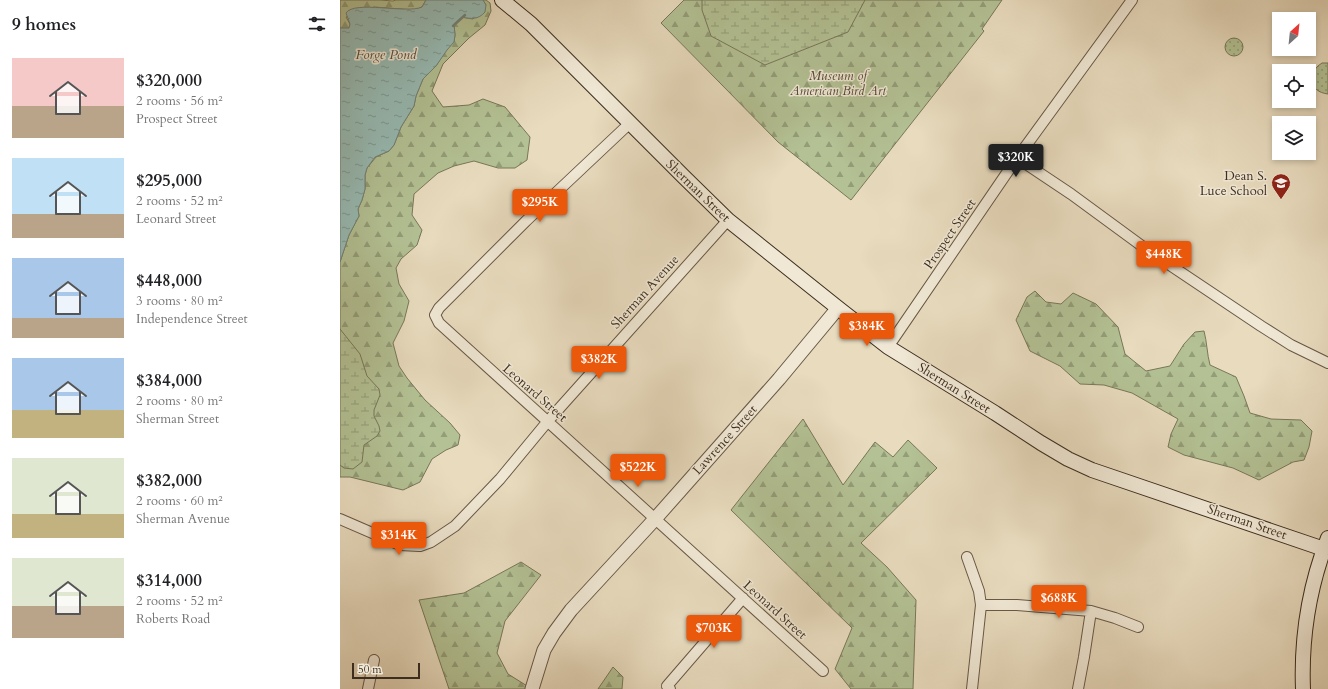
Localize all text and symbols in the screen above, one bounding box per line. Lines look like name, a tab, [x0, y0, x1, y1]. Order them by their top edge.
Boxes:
north arrow	[1272, 12, 1316, 56]
map controls	[1272, 12, 1316, 160]
text: 9 homes	[12, 13, 76, 36]
icon: filters	[306, 13, 328, 35]
water label: Forge Pond	[356, 45, 418, 64]
button: locate	[1272, 64, 1316, 108]
park label: Museum of American Bird Art	[789, 67, 886, 100]
text: $320,000	[136, 69, 202, 92]
icon: home	[44, 74, 92, 122]
text: 2 rooms · 56 m²	[136, 92, 223, 110]
text: Prospect Street	[136, 110, 217, 128]
button: layers	[1272, 116, 1316, 160]
pin: $320K	[988, 144, 1044, 178]
text: $320K	[997, 148, 1035, 166]
street label: Sherman Street	[662, 156, 734, 226]
place label: Dean S. Luce School	[1200, 167, 1268, 200]
text: $295,000	[136, 169, 202, 192]
school or university icon: Dean S. Luce School	[1270, 172, 1292, 200]
icon: home	[44, 174, 92, 222]
pin: $295K	[512, 189, 568, 223]
text: 2 rooms · 52 m²	[136, 192, 223, 210]
text: $295K	[521, 193, 559, 211]
street label: Prospect Street	[920, 195, 980, 273]
text: Leonard Street	[136, 210, 216, 228]
pin: $448K	[1136, 241, 1192, 275]
text: $448K	[1145, 245, 1183, 263]
street label: Sherman Avenue	[607, 251, 683, 333]
text: $448,000	[136, 269, 202, 292]
icon: home	[44, 274, 92, 322]
text: 3 rooms · 80 m²	[136, 292, 223, 310]
text: Independence Street	[136, 310, 248, 328]
pin: $384K	[839, 313, 895, 347]
text: $384K	[848, 317, 886, 335]
pin: $382K	[571, 346, 627, 380]
text: $382K	[580, 350, 618, 368]
street label: Sherman Street	[914, 358, 994, 418]
street label: Leonard Street	[499, 360, 571, 426]
text: $384,000	[136, 369, 202, 392]
icon: home	[44, 374, 92, 422]
text: 2 rooms · 80 m²	[136, 392, 223, 410]
street label: Lawrence Street	[689, 401, 761, 479]
text: Sherman Street	[136, 410, 219, 428]
pin: $522K	[610, 454, 666, 488]
text: $522K	[619, 458, 657, 476]
text: $382,000	[136, 469, 202, 492]
icon: home	[44, 474, 92, 522]
text: 2 rooms · 60 m²	[136, 492, 223, 510]
street label: Sherman Street	[1205, 500, 1289, 544]
text: Sherman Avenue	[136, 510, 230, 528]
pin: $314K	[371, 522, 427, 556]
text: $314K	[380, 526, 418, 544]
text: $314,000	[136, 569, 202, 592]
icon: home	[44, 574, 92, 622]
street label: Leonard Street	[739, 576, 811, 644]
pin: $688K	[1031, 585, 1087, 619]
text: $688K	[1040, 589, 1078, 607]
text: 2 rooms · 52 m²	[136, 592, 223, 610]
text: Roberts Road	[136, 610, 210, 628]
pin: $703K	[686, 615, 742, 649]
text: $703K	[695, 619, 733, 637]
scale bar	[352, 661, 420, 680]
text: 50 m	[358, 662, 382, 677]

